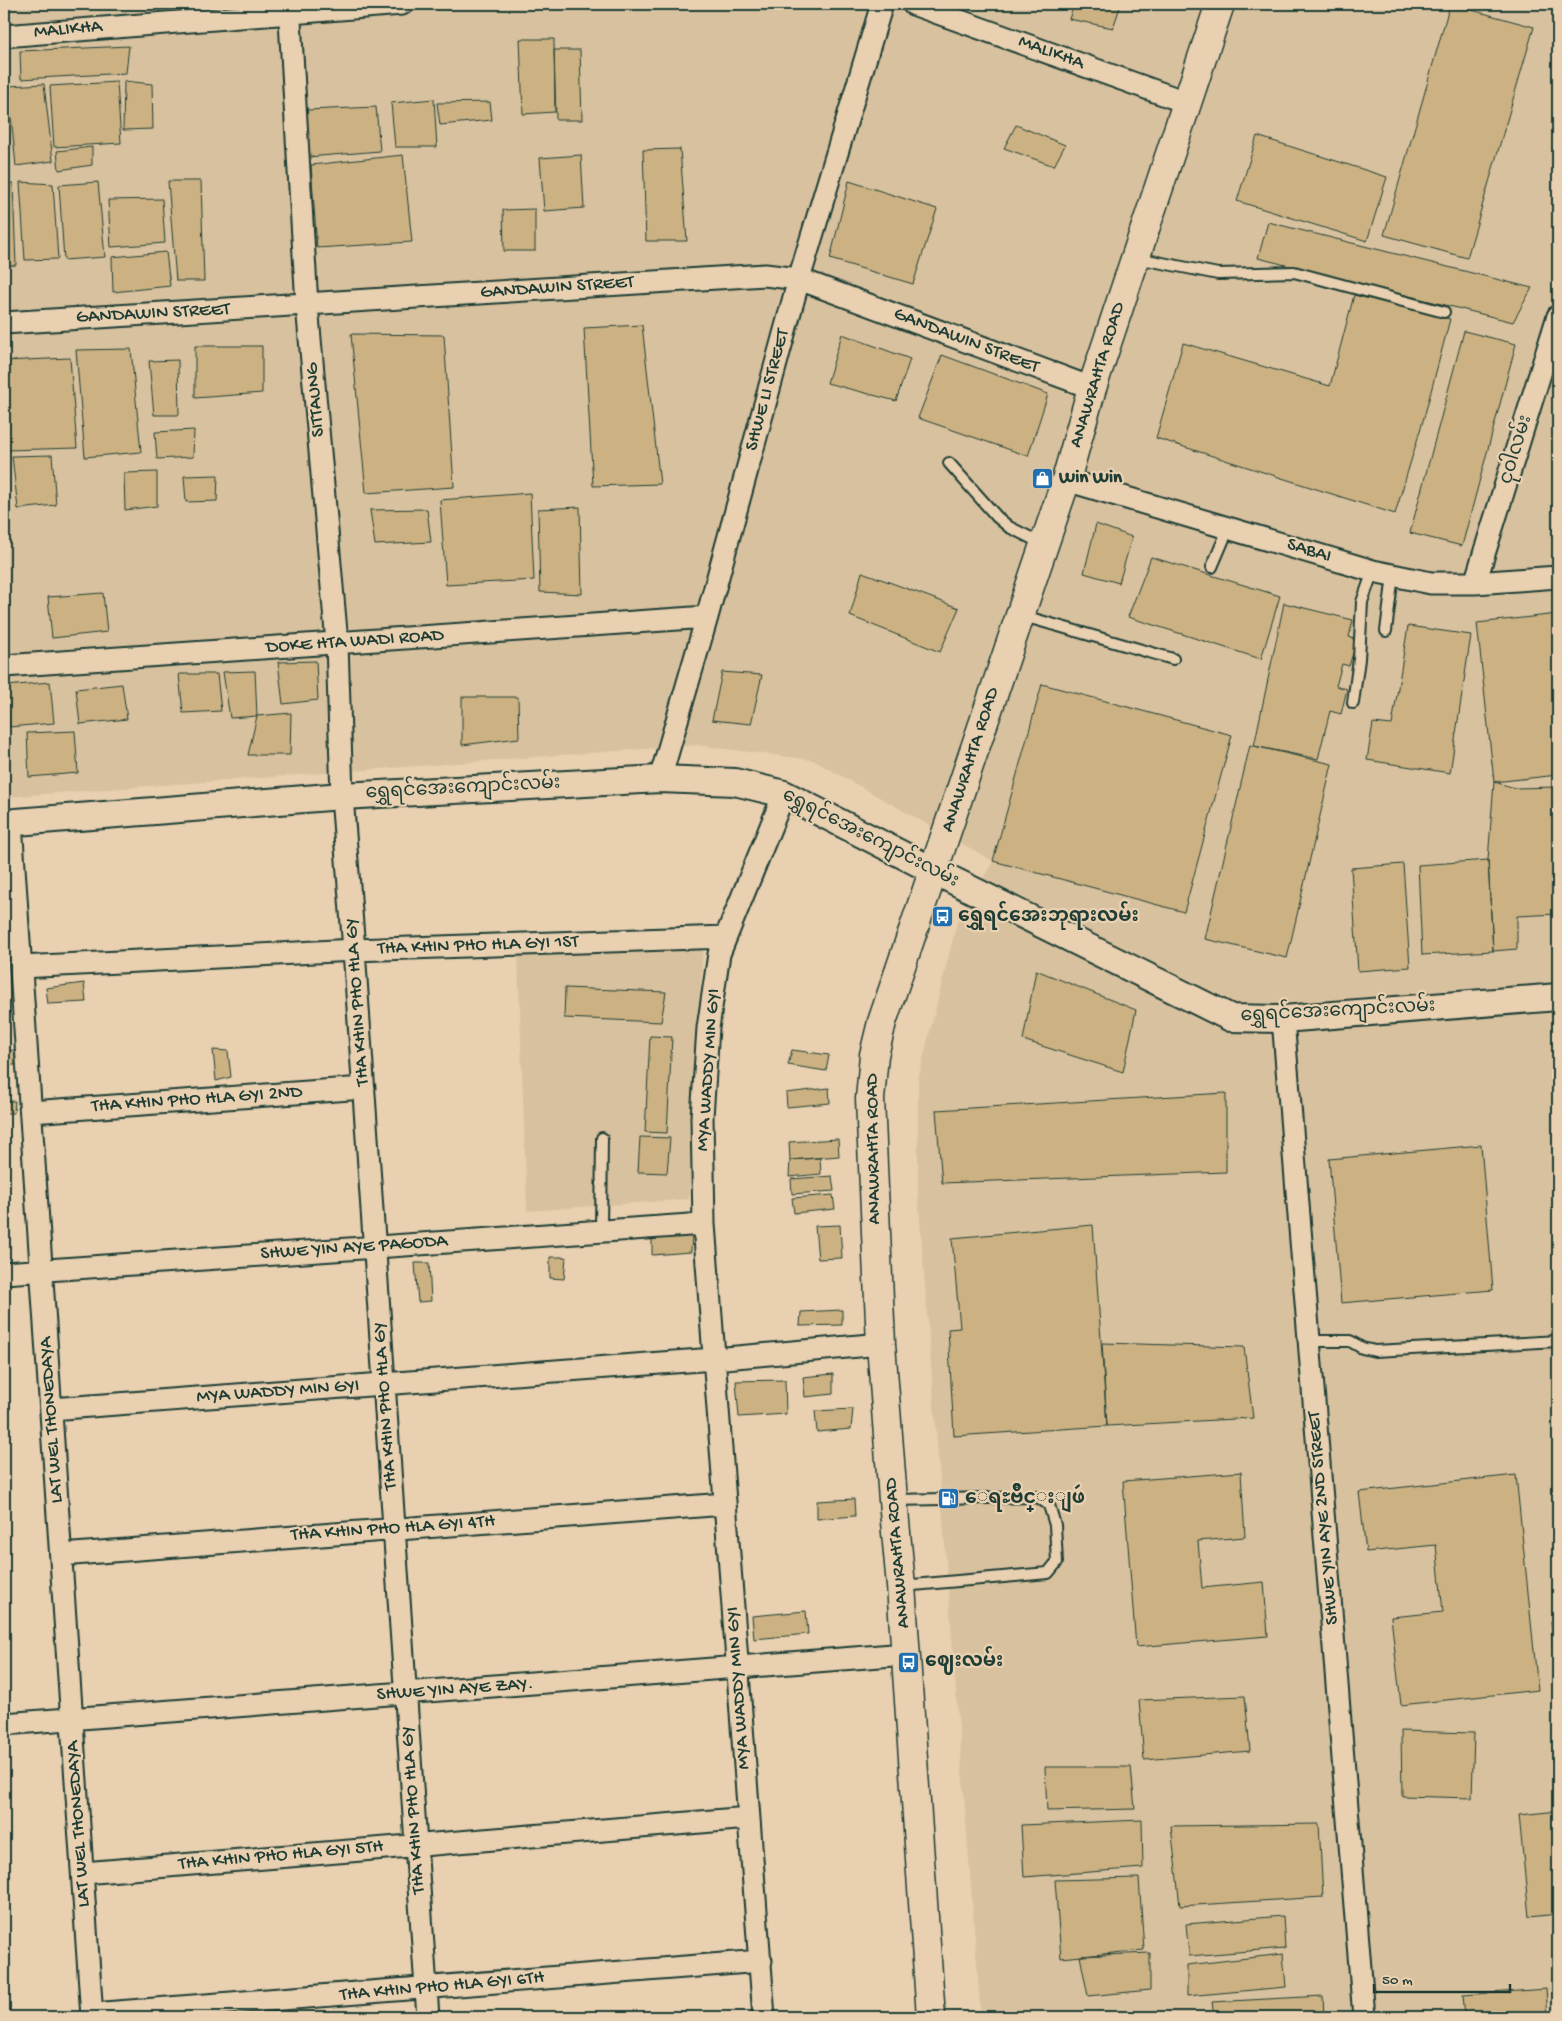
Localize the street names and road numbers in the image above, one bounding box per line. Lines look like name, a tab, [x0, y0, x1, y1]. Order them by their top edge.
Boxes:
street label: MALIKHA	[33, 15, 105, 44]
street label: MALIKHA	[1015, 30, 1089, 76]
street label: GANDAWIN STREET	[479, 271, 635, 305]
street label: GANDAWIN STREET	[76, 298, 231, 330]
street label: ANAWRAHTA ROAD	[1065, 299, 1131, 451]
street label: GANDAWIN STREET	[890, 303, 1043, 380]
street label: SHWE LI STREET	[741, 326, 795, 453]
street label: SITTAUNG	[301, 361, 331, 438]
street label: ငုဝါလမ်း	[1490, 411, 1540, 488]
street label: SABAI	[1284, 533, 1334, 569]
street label: DOKE HTA WADI ROAD	[263, 624, 445, 660]
street label: ANAWRAHTA ROAD	[937, 684, 1005, 835]
street label: ရွှေရင်အေးကျောင်းလမ်း	[365, 766, 561, 807]
street label: ရွှေရင်အေးကျောင်းလမ်း	[777, 779, 965, 894]
street label: THA KHIN PHO HLA GY	[341, 917, 375, 1088]
street label: THA KHIN PHO HLA GYI 1ST	[376, 931, 580, 961]
street label: MYA WADDY MIN GYI	[692, 988, 726, 1152]
street label: ရွှေရင်အေးကျောင်းလမ်း	[1240, 989, 1436, 1030]
street label: ANAWRAHTA ROAD	[861, 1073, 887, 1225]
street label: THA KHIN PHO HLA GYI 2ND	[90, 1081, 304, 1119]
street label: SHWE YIN AYE PAGODA	[260, 1230, 450, 1266]
street label: THA KHIN PHO HLA GY	[369, 1321, 403, 1492]
street label: LAT WEL THONEDAYA	[35, 1334, 69, 1504]
street label: MYA WADDY MIN GYI	[196, 1375, 360, 1409]
street label: SHWE YIN AYE 2ND STREET	[1303, 1409, 1345, 1626]
street label: ANAWRAHTA ROAD	[880, 1476, 916, 1629]
street label: THA KHIN PHO HLA GYI 4TH	[289, 1510, 496, 1548]
street label: MYA WADDY MIN GYI	[722, 1606, 756, 1770]
street label: SHWE YIN AYE ZAY.	[376, 1673, 534, 1707]
street label: THA KHIN PHO HLA GY	[397, 1725, 431, 1896]
street label: LAT WEL THONEDAYA	[62, 1738, 96, 1908]
street label: THA KHIN PHO HLA GYI 5TH	[177, 1836, 384, 1876]
street label: THA KHIN PHO HLA GYI 6TH	[338, 1967, 545, 2007]

